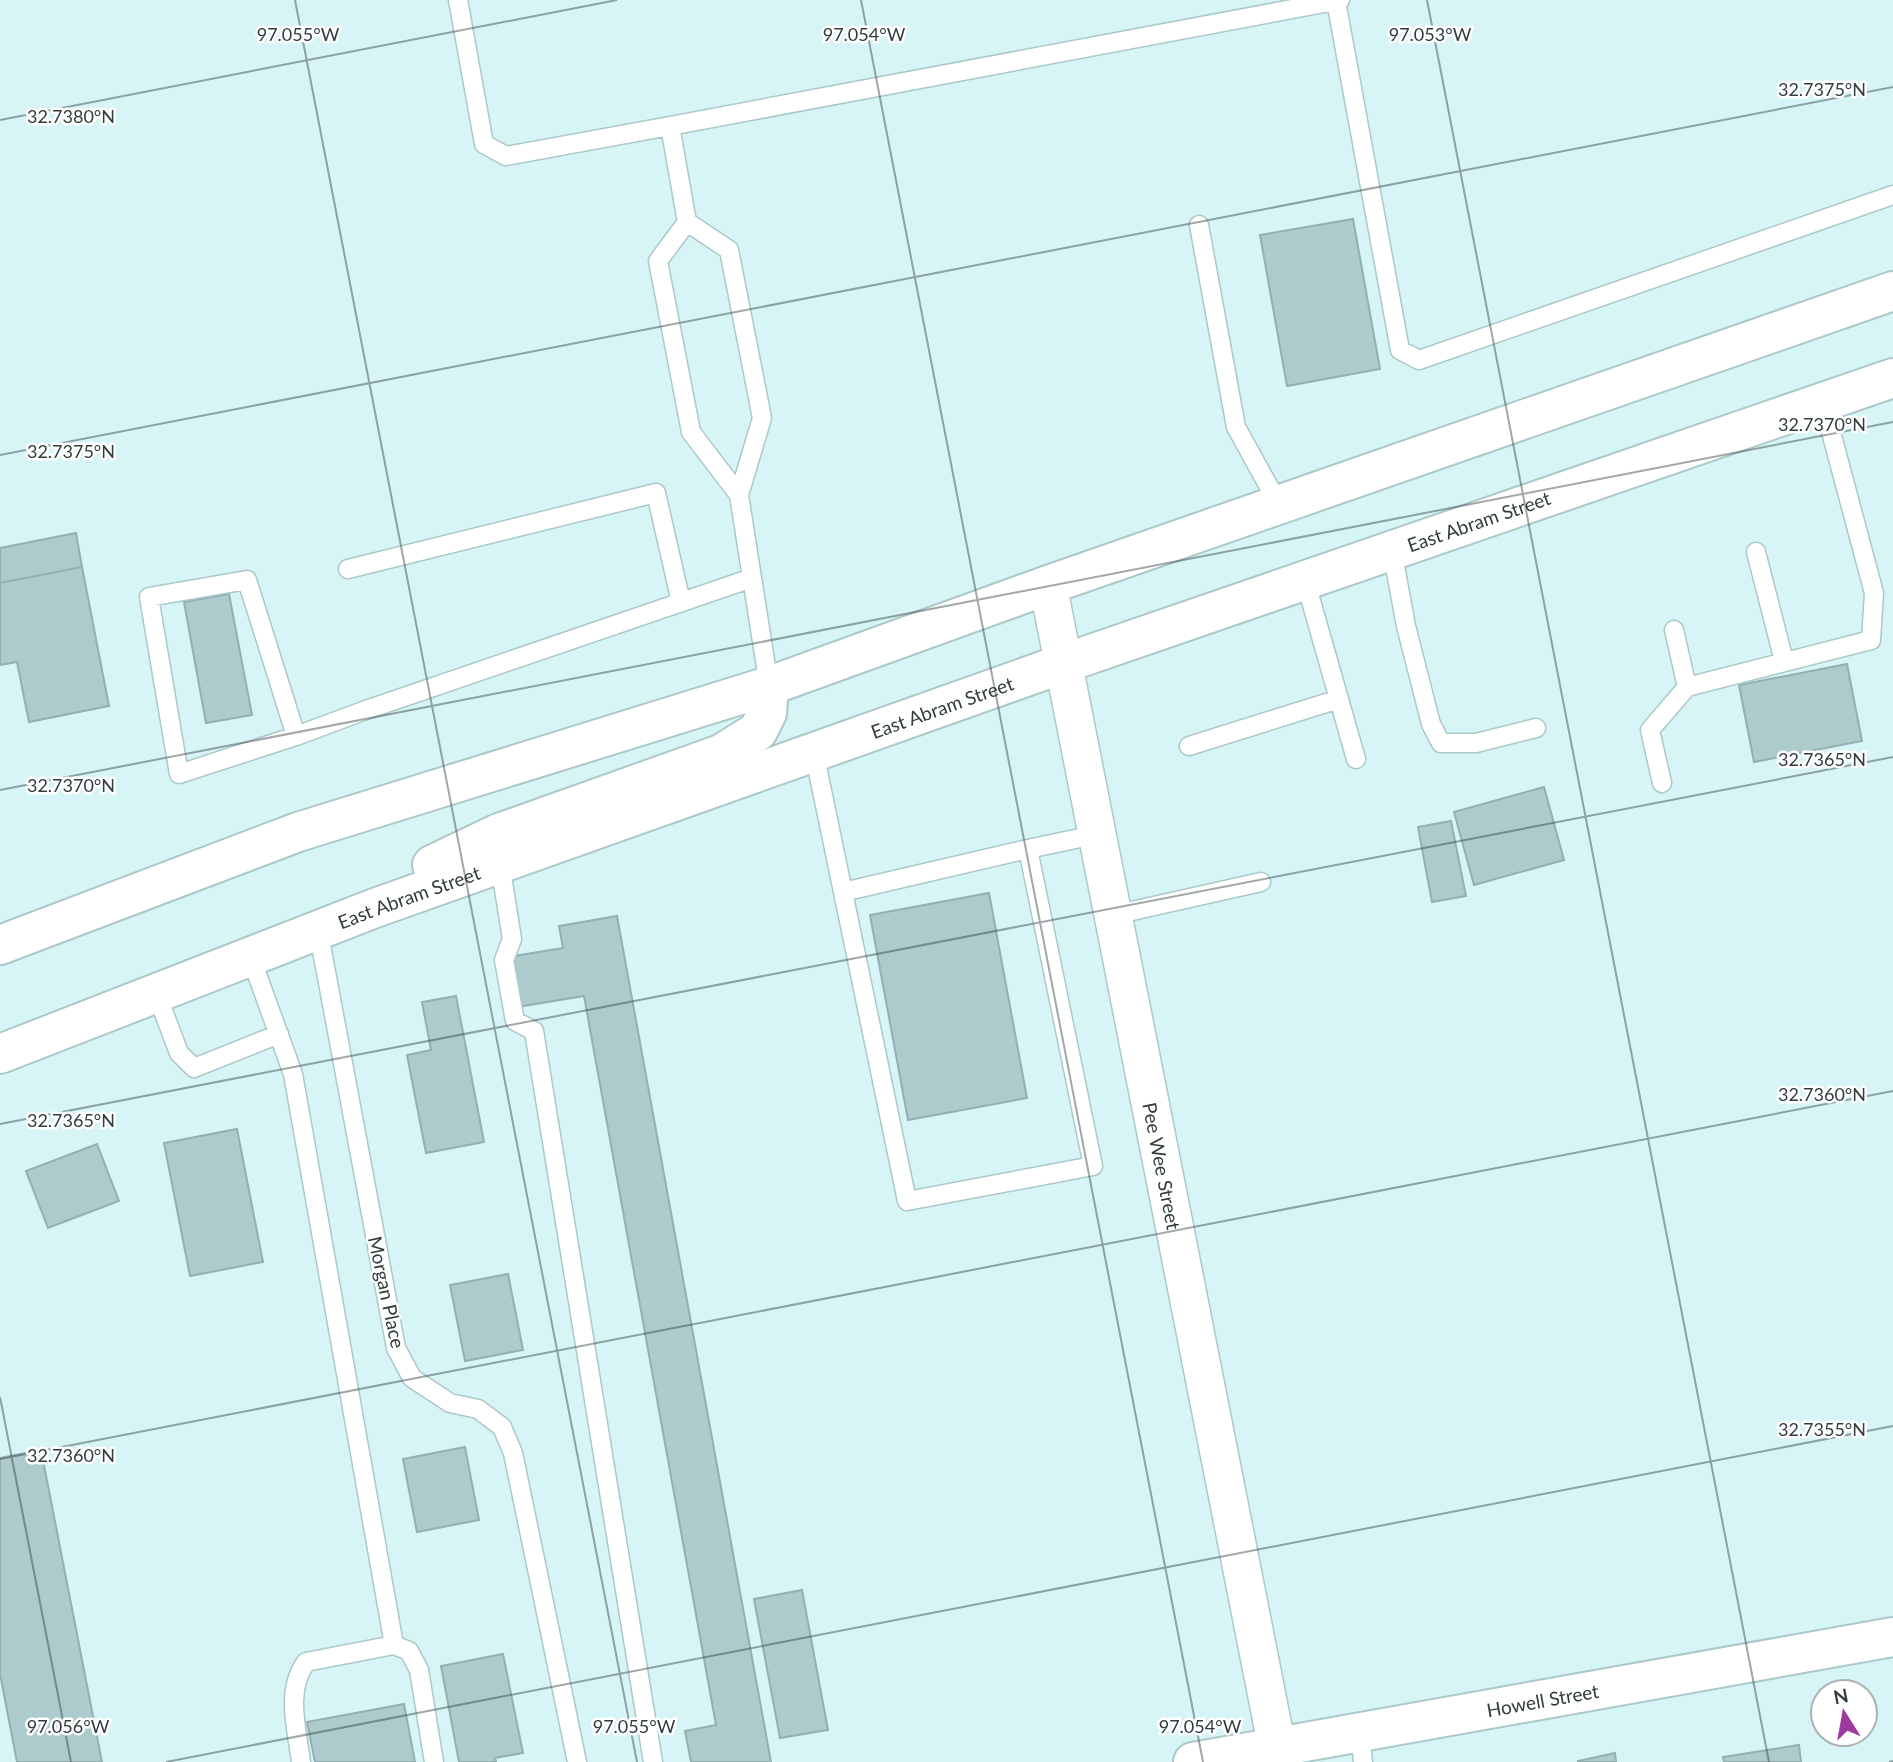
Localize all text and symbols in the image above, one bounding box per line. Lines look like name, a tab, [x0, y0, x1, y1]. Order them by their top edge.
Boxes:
text: 97.055°W	[257, 23, 340, 45]
text: 97.054°W	[823, 23, 906, 45]
text: 97.053°W	[1389, 23, 1472, 45]
text: 32.7375°N	[1778, 78, 1866, 100]
text: 32.7380°N	[27, 105, 115, 127]
text: 32.7370°N	[1778, 413, 1866, 435]
text: 32.7375°N	[27, 440, 115, 462]
street label: East Abram Street	[1404, 485, 1553, 556]
street label: East Abram Street	[867, 671, 1017, 743]
text: 32.7365°N	[1778, 748, 1866, 770]
text: 32.7370°N	[27, 774, 115, 796]
street label: East Abram Street	[334, 860, 483, 933]
text: 32.7360°N	[1778, 1083, 1866, 1105]
street label: Pee Wee Street	[1139, 1100, 1186, 1232]
text: 32.7365°N	[27, 1109, 115, 1131]
street label: Morgan Place	[364, 1234, 410, 1350]
text: 32.7355°N	[1778, 1418, 1866, 1440]
text: 32.7360°N	[27, 1444, 115, 1466]
street label: Howell Street	[1485, 1678, 1601, 1721]
north arrow	[1809, 1678, 1879, 1748]
text: N	[1831, 1683, 1850, 1709]
text: 97.056°W	[27, 1715, 110, 1737]
text: 97.055°W	[593, 1715, 676, 1737]
text: 97.054°W	[1159, 1715, 1242, 1737]

